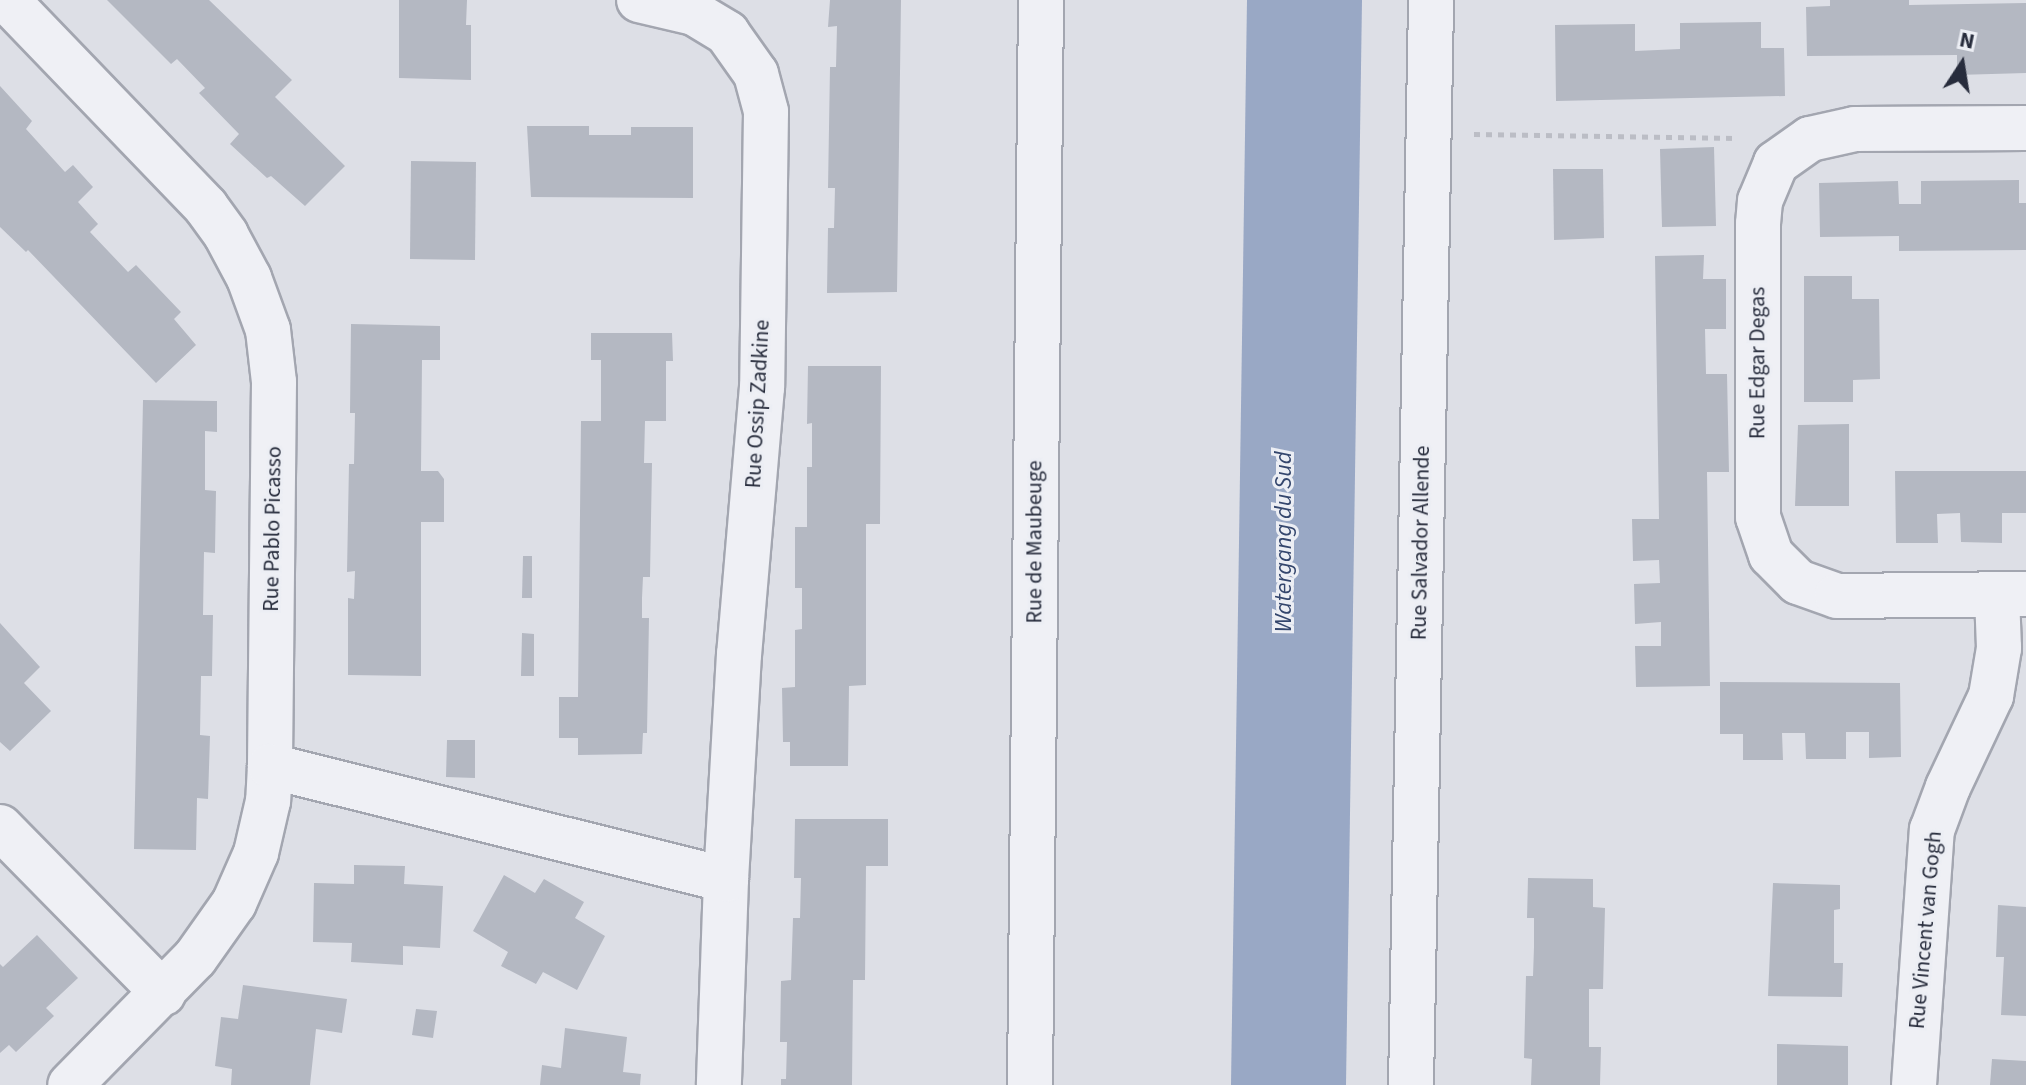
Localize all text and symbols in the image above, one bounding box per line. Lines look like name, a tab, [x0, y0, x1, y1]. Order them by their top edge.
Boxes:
text: N	[1956, 23, 1977, 58]
north arrow	[1922, 24, 2002, 104]
street label: Rue Edgar Degas	[1745, 287, 1771, 439]
street label: Rue Ossip Zadkine	[740, 319, 776, 489]
street label: Rue Pablo Picasso	[258, 446, 288, 612]
street label: Rue Salvador Allende	[1406, 446, 1436, 640]
water label: Watergang du Sud	[1270, 451, 1298, 633]
street label: Rue de Maubeuge	[1022, 460, 1048, 624]
street label: Rue Vincent van Gogh	[1904, 830, 1948, 1030]

